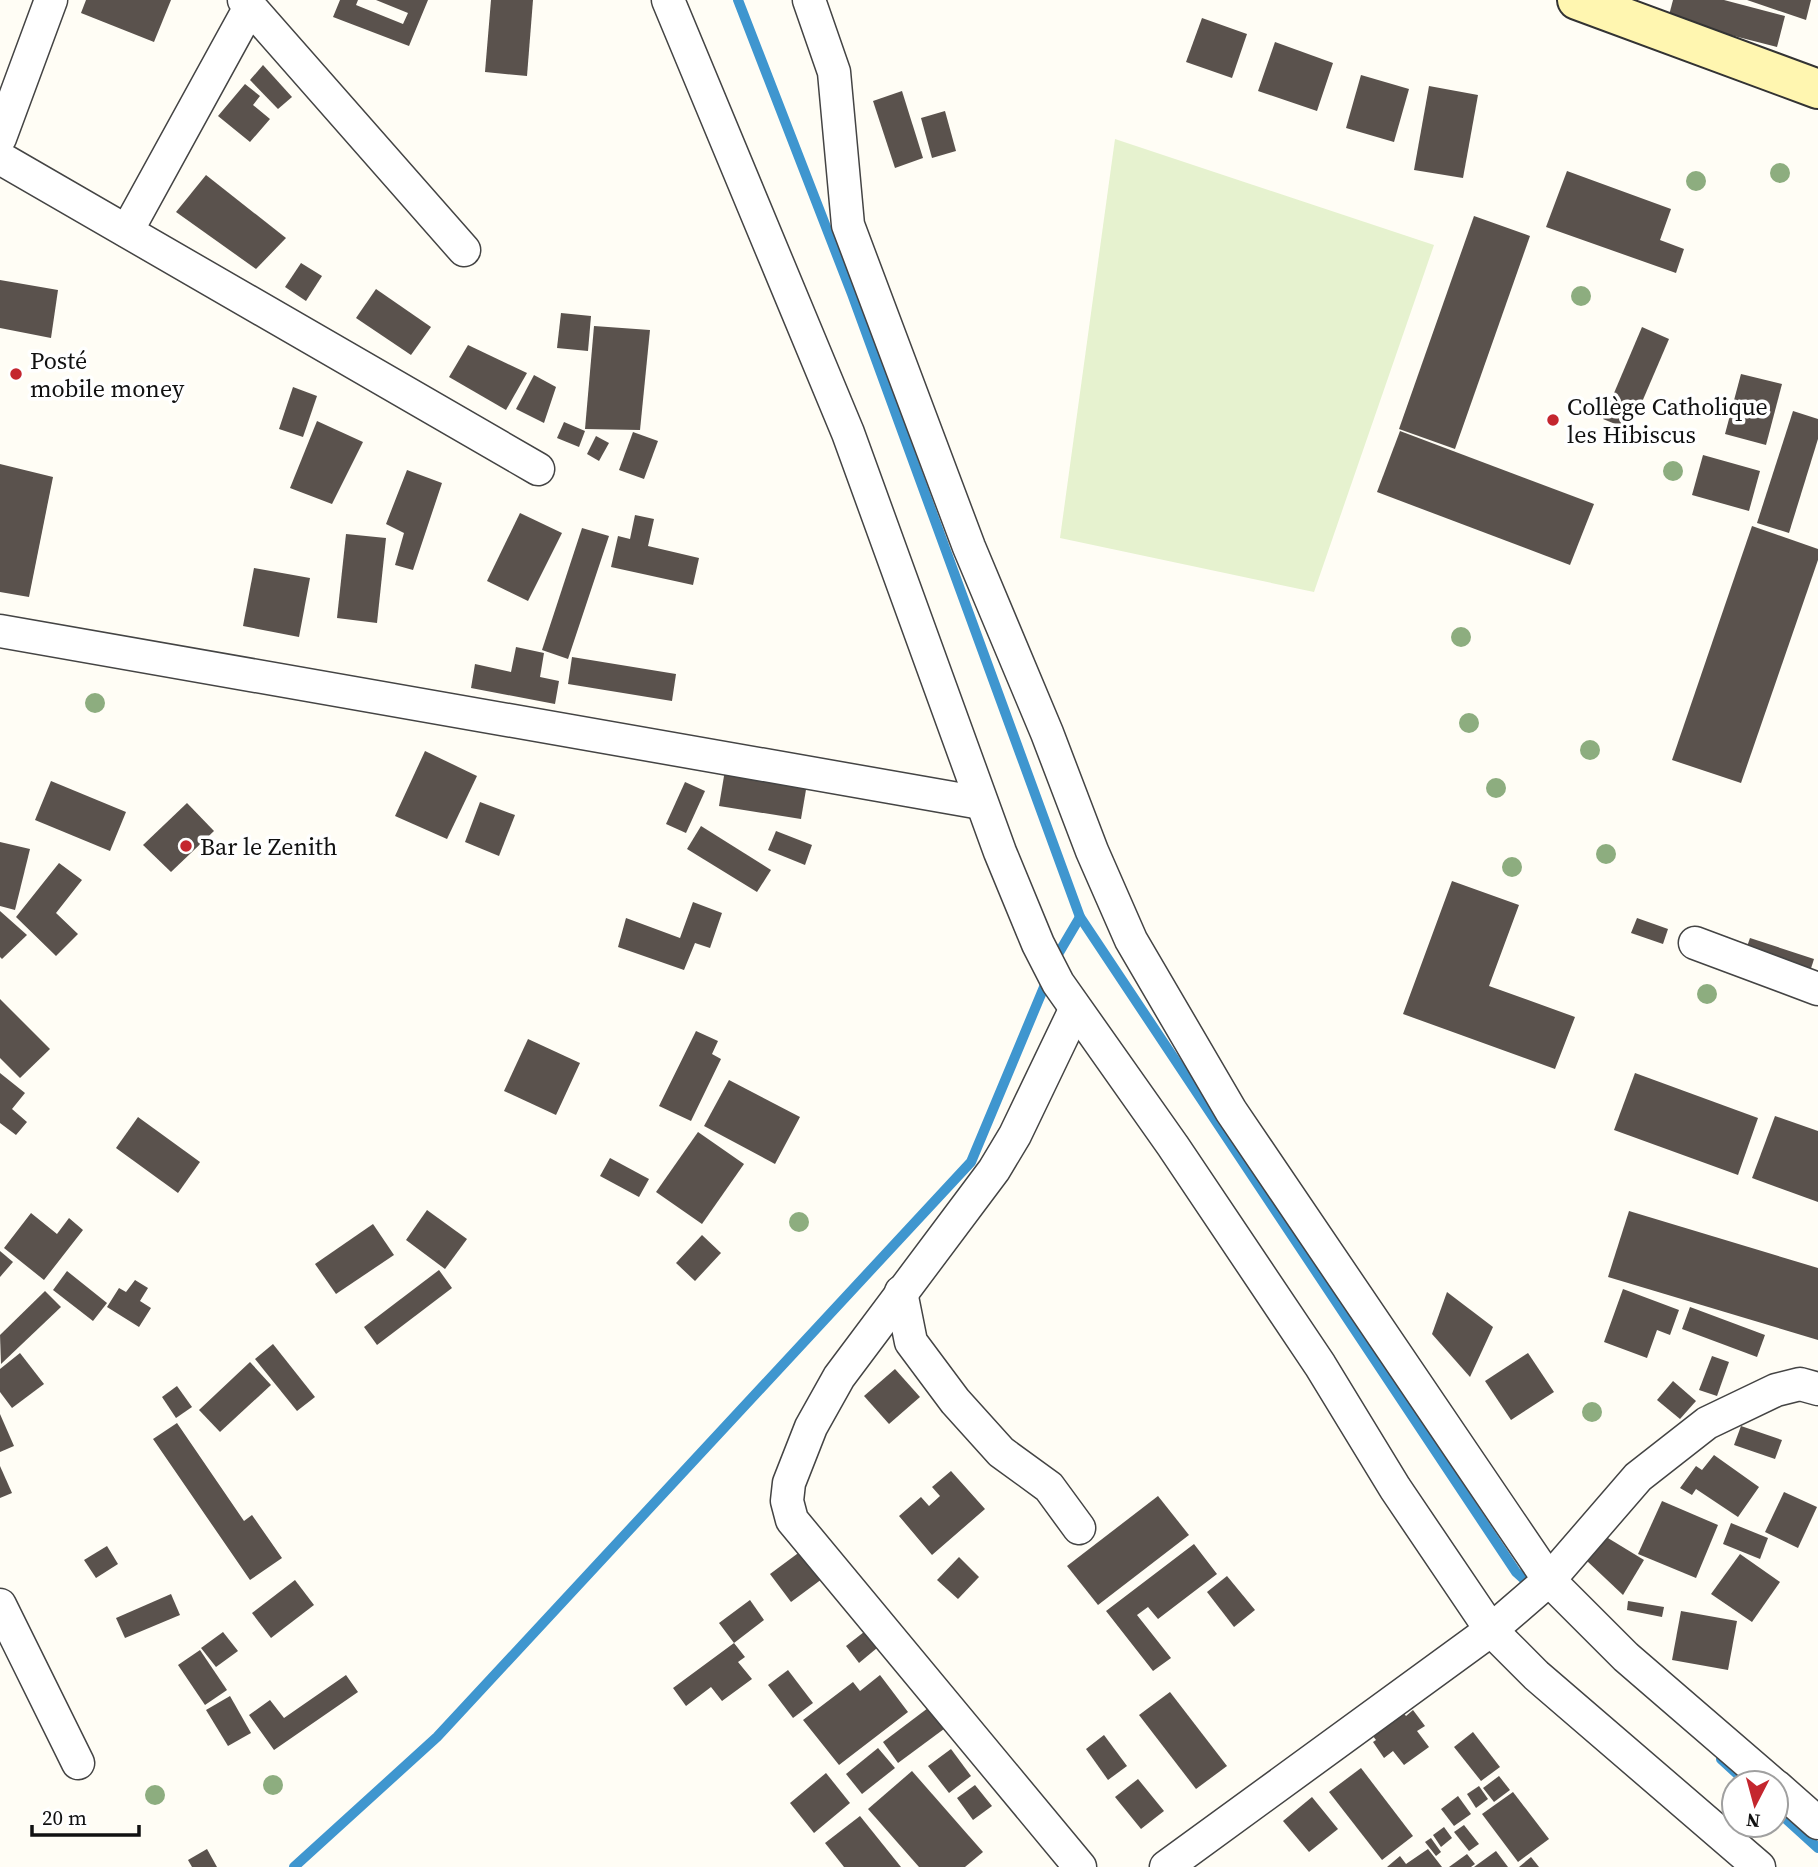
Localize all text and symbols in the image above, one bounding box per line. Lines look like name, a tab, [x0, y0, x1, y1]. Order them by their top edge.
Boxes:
place label: Posté mobile money	[30, 344, 185, 405]
marker: Posté mobile money	[8, 366, 24, 382]
place label: Collège Catholique les Hibiscus	[1567, 390, 1768, 451]
marker: Collège Catholique les Hibiscus	[1545, 412, 1561, 428]
place label: Bar le Zenith	[200, 830, 337, 863]
marker: Bar le Zenith	[178, 838, 194, 854]
north arrow	[1720, 1769, 1790, 1839]
scale bar	[32, 1794, 138, 1838]
text: 20 m	[42, 1803, 87, 1832]
text: N	[1745, 1807, 1761, 1835]

